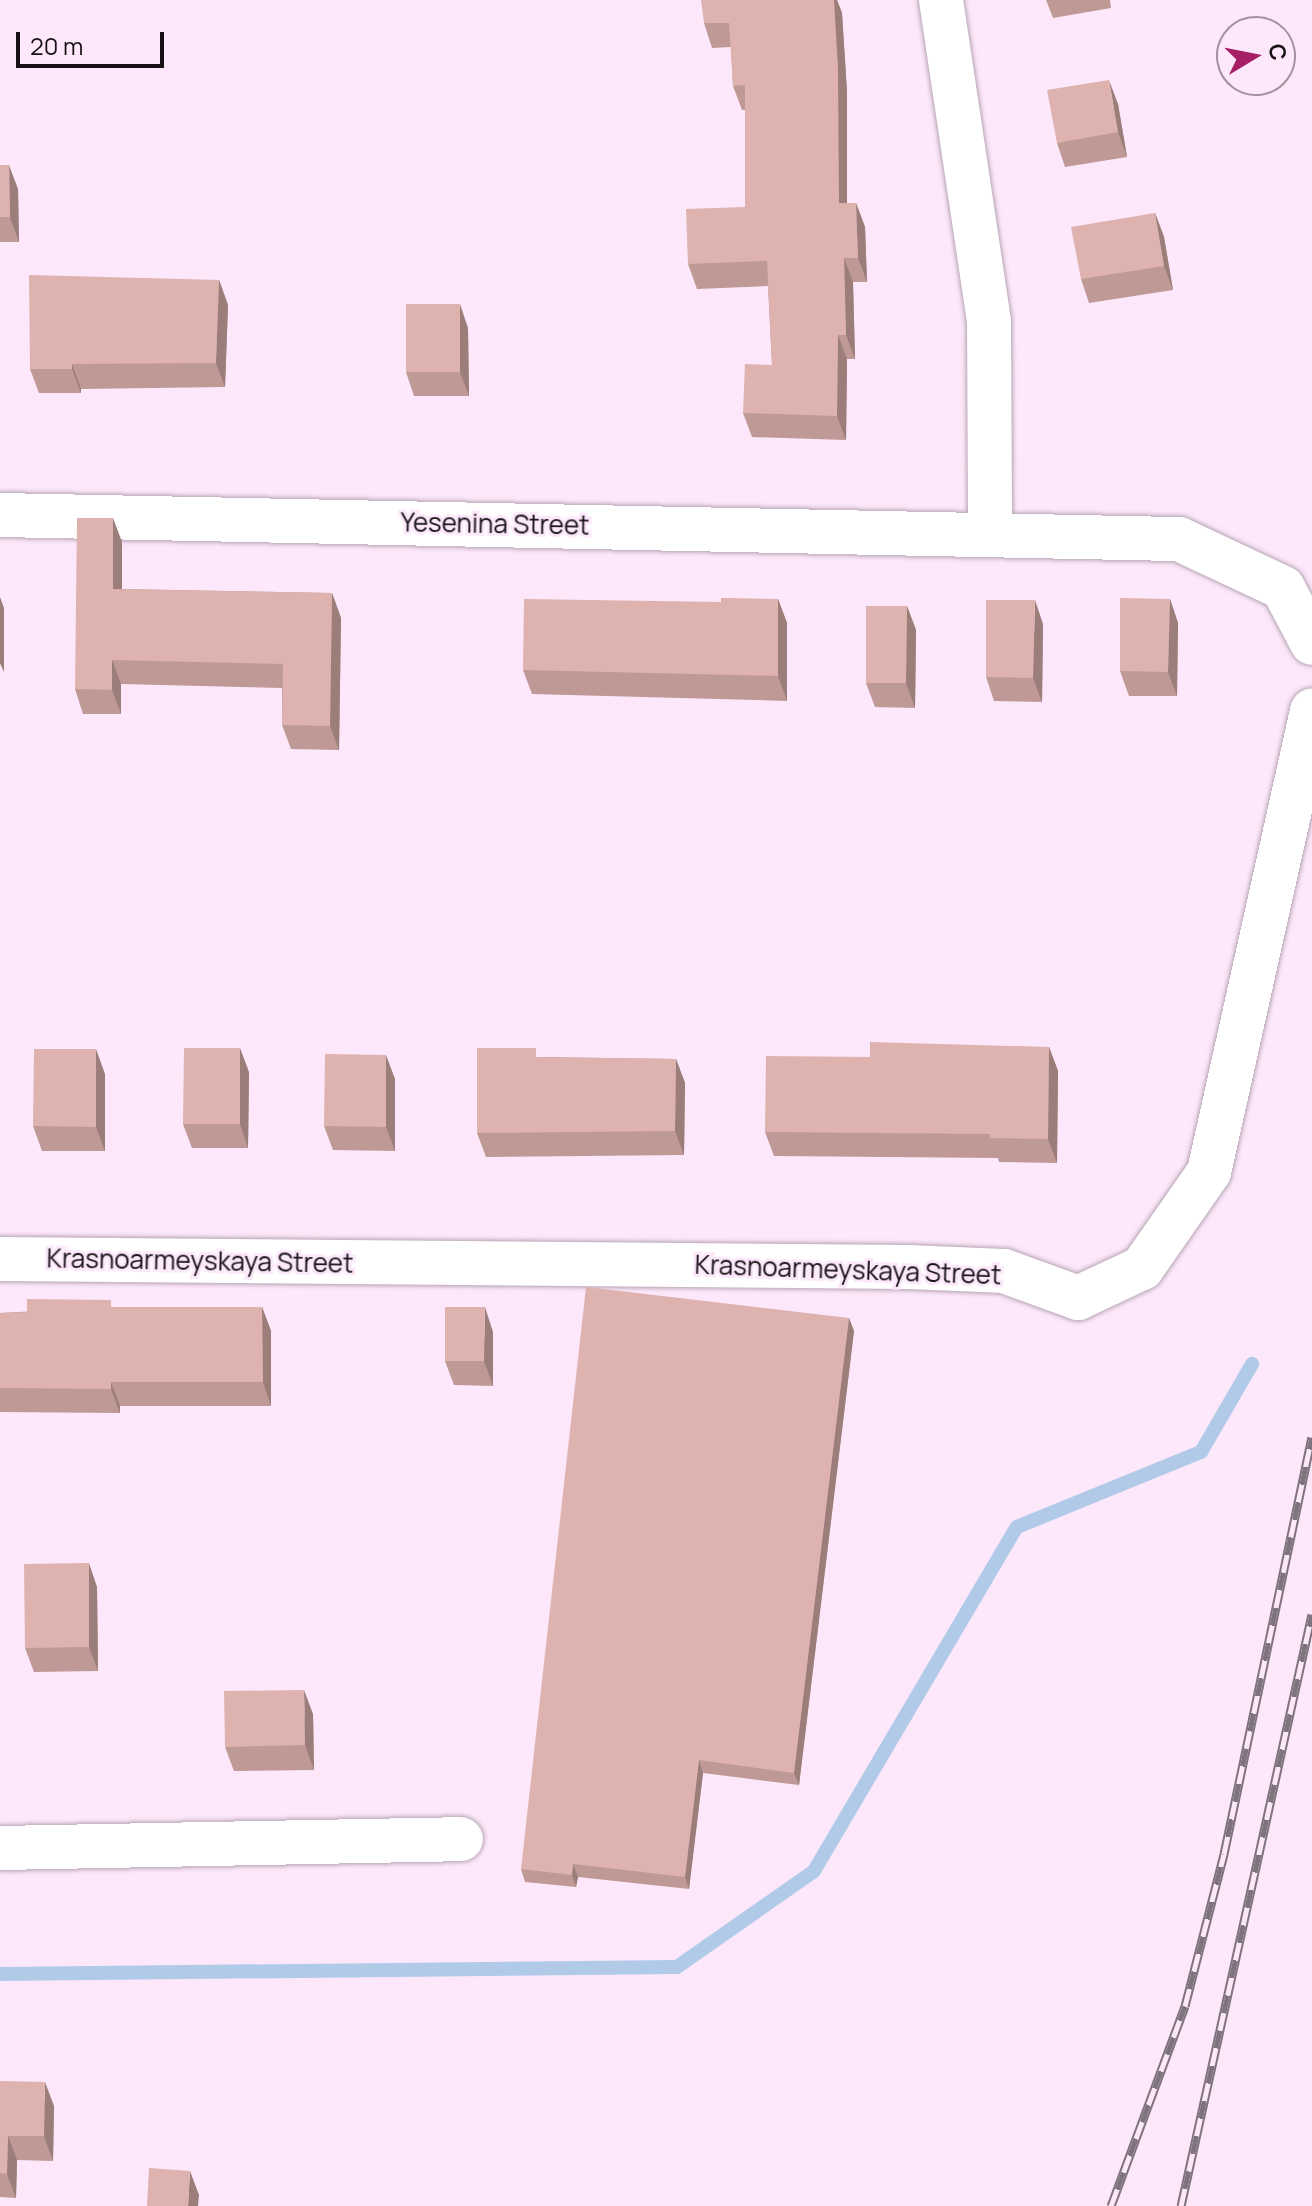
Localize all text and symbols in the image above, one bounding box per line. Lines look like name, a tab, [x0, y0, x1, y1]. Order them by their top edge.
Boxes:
scale bar	[20, 16, 168, 66]
north arrow	[1216, 16, 1296, 96]
text: 20 m	[30, 29, 83, 62]
text: С	[1261, 42, 1294, 63]
street label: Yesenina Street	[400, 507, 590, 541]
street label: Krasnoarmeyskaya Street	[46, 1243, 354, 1279]
street label: Krasnoarmeyskaya Street	[694, 1249, 1002, 1291]

